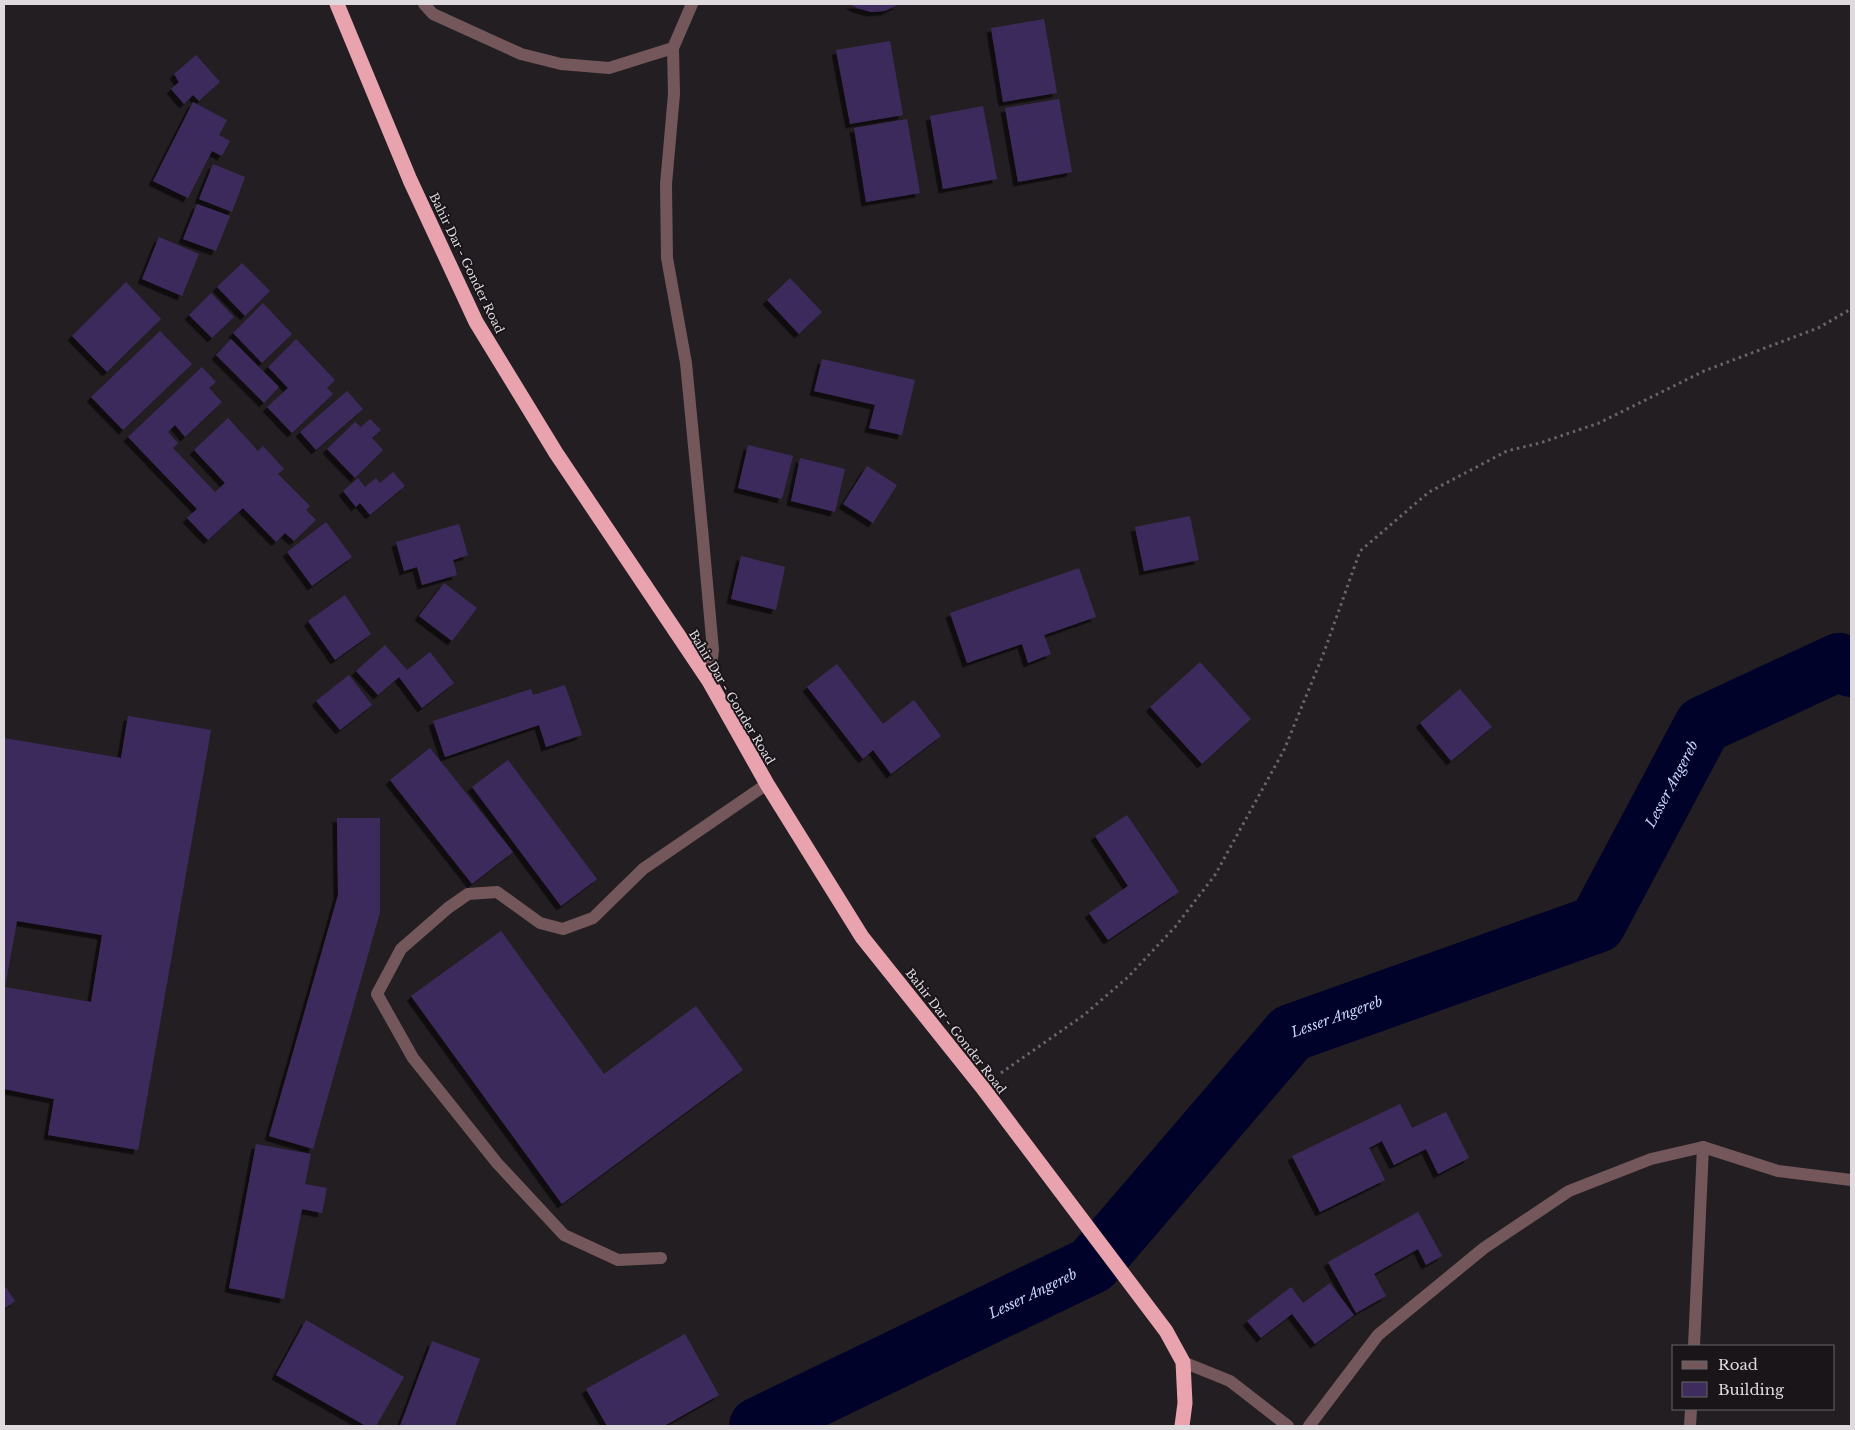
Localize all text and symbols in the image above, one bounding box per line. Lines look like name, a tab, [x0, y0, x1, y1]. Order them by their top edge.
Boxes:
street label: Bahir Dar - Gonder Road	[426, 190, 508, 336]
street label: Bahir Dar - Gonder Road	[686, 627, 778, 767]
water label: Lesser Angereb	[1641, 737, 1702, 831]
street label: Bahir Dar - Gonder Road	[903, 966, 1009, 1096]
water label: Lesser Angereb	[1288, 992, 1385, 1042]
water label: Lesser Angereb	[985, 1265, 1080, 1323]
legend	[1672, 1345, 1835, 1410]
text: Road	[1718, 1355, 1758, 1374]
text: Building	[1718, 1380, 1785, 1399]

